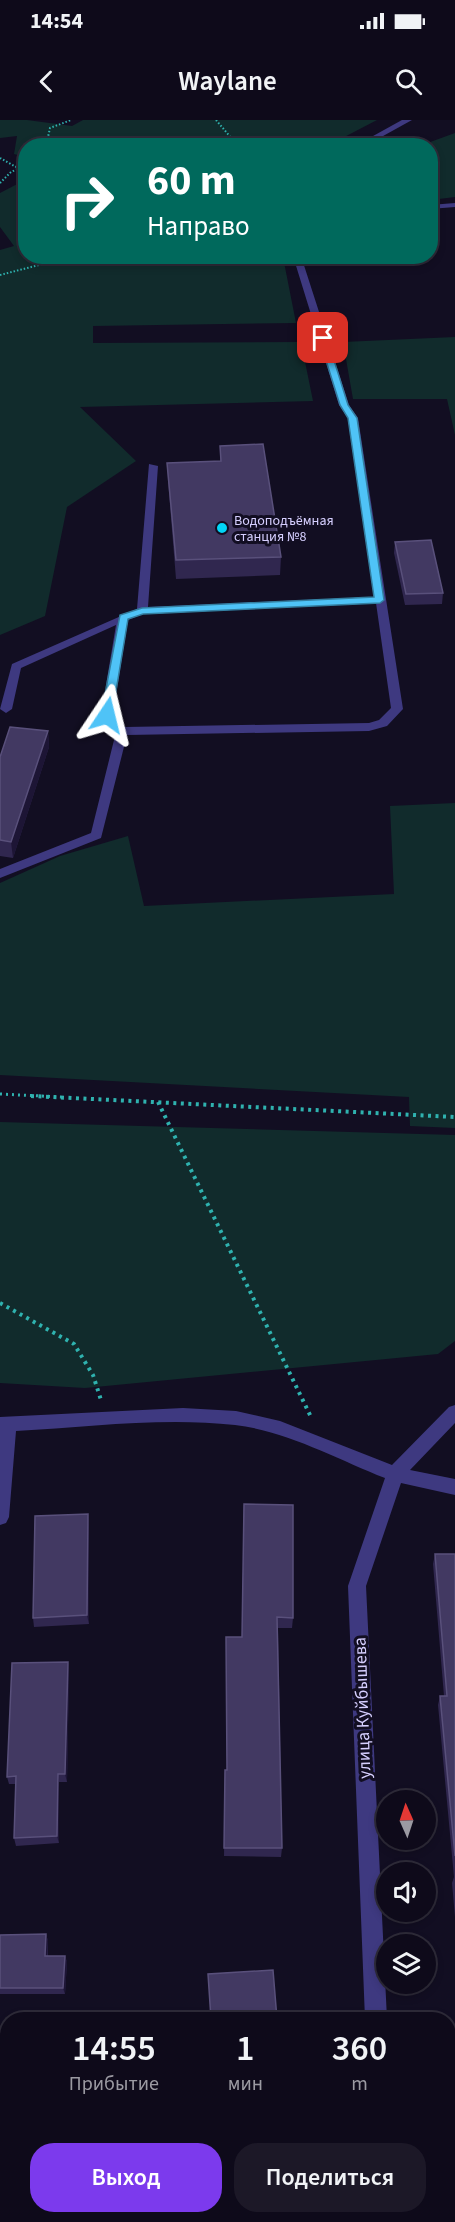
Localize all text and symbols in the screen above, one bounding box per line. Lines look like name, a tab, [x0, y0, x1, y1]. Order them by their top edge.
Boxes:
text: 14:54	[30, 5, 83, 37]
text: Waylane	[178, 62, 277, 101]
icon: back	[30, 65, 63, 98]
icon: search	[392, 65, 425, 98]
text: 60 m	[147, 151, 236, 211]
icon: right	[48, 162, 126, 240]
text: Направо	[147, 207, 250, 246]
pin	[297, 312, 348, 363]
icon: arrive	[306, 321, 339, 354]
place label: Водоподъёмная станция №8	[234, 511, 334, 547]
marker: Водоподъёмная станция №8	[215, 521, 229, 535]
position arrow	[75, 683, 139, 747]
street label: улица Куйбышева	[348, 1637, 377, 1779]
north arrow	[376, 1790, 436, 1850]
map controls	[376, 1790, 436, 1994]
button: sound	[376, 1862, 436, 1922]
button: layers	[376, 1934, 436, 1994]
text: 14:55	[72, 2023, 156, 2074]
text: 1	[236, 2023, 255, 2074]
text: 360	[332, 2023, 387, 2074]
text: Прибытие	[69, 2070, 159, 2098]
text: мин	[228, 2070, 263, 2098]
text: m	[351, 2070, 368, 2098]
button: Выход	[30, 2143, 222, 2212]
button: Поделиться	[234, 2143, 426, 2212]

